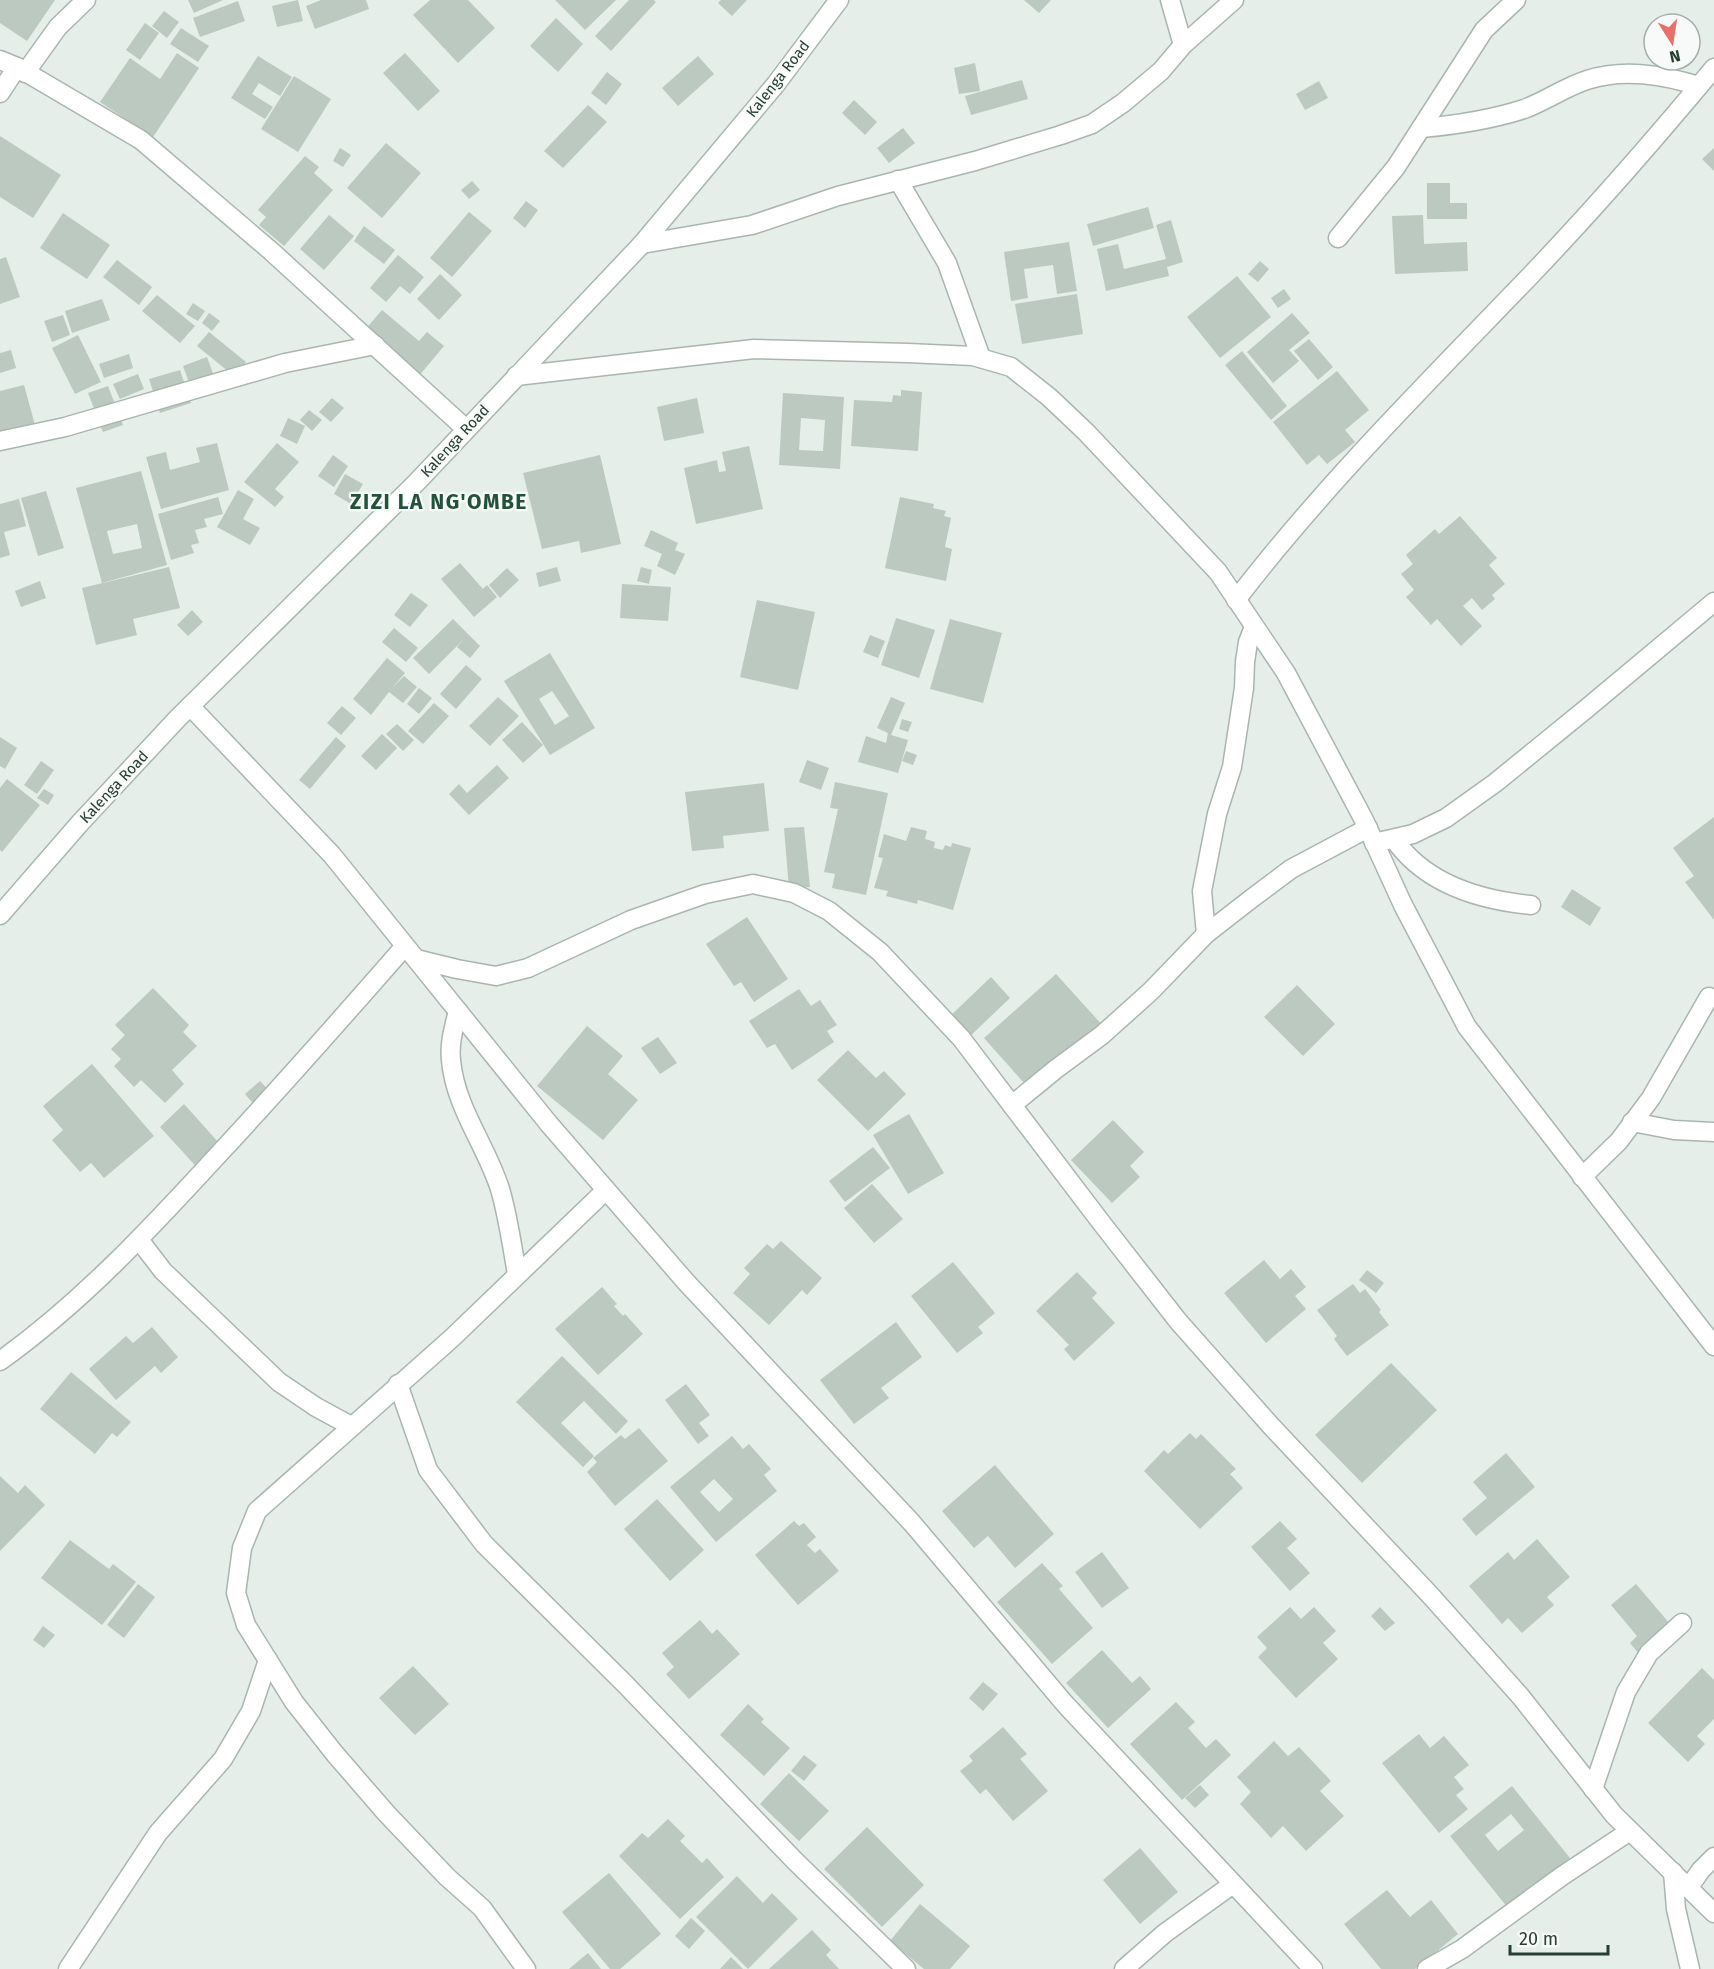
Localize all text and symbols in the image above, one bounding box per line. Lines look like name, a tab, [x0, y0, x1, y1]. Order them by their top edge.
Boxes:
north arrow	[1642, 12, 1702, 72]
street label: Kalenga Road	[743, 37, 813, 121]
text: N	[1668, 46, 1682, 67]
street label: Kalenga Road	[417, 401, 493, 481]
district label: ZIZI LA NG'OMBE	[350, 489, 528, 515]
street label: Kalenga Road	[76, 747, 152, 827]
scale bar	[1510, 1918, 1608, 1956]
text: 20 m	[1519, 1928, 1558, 1950]

